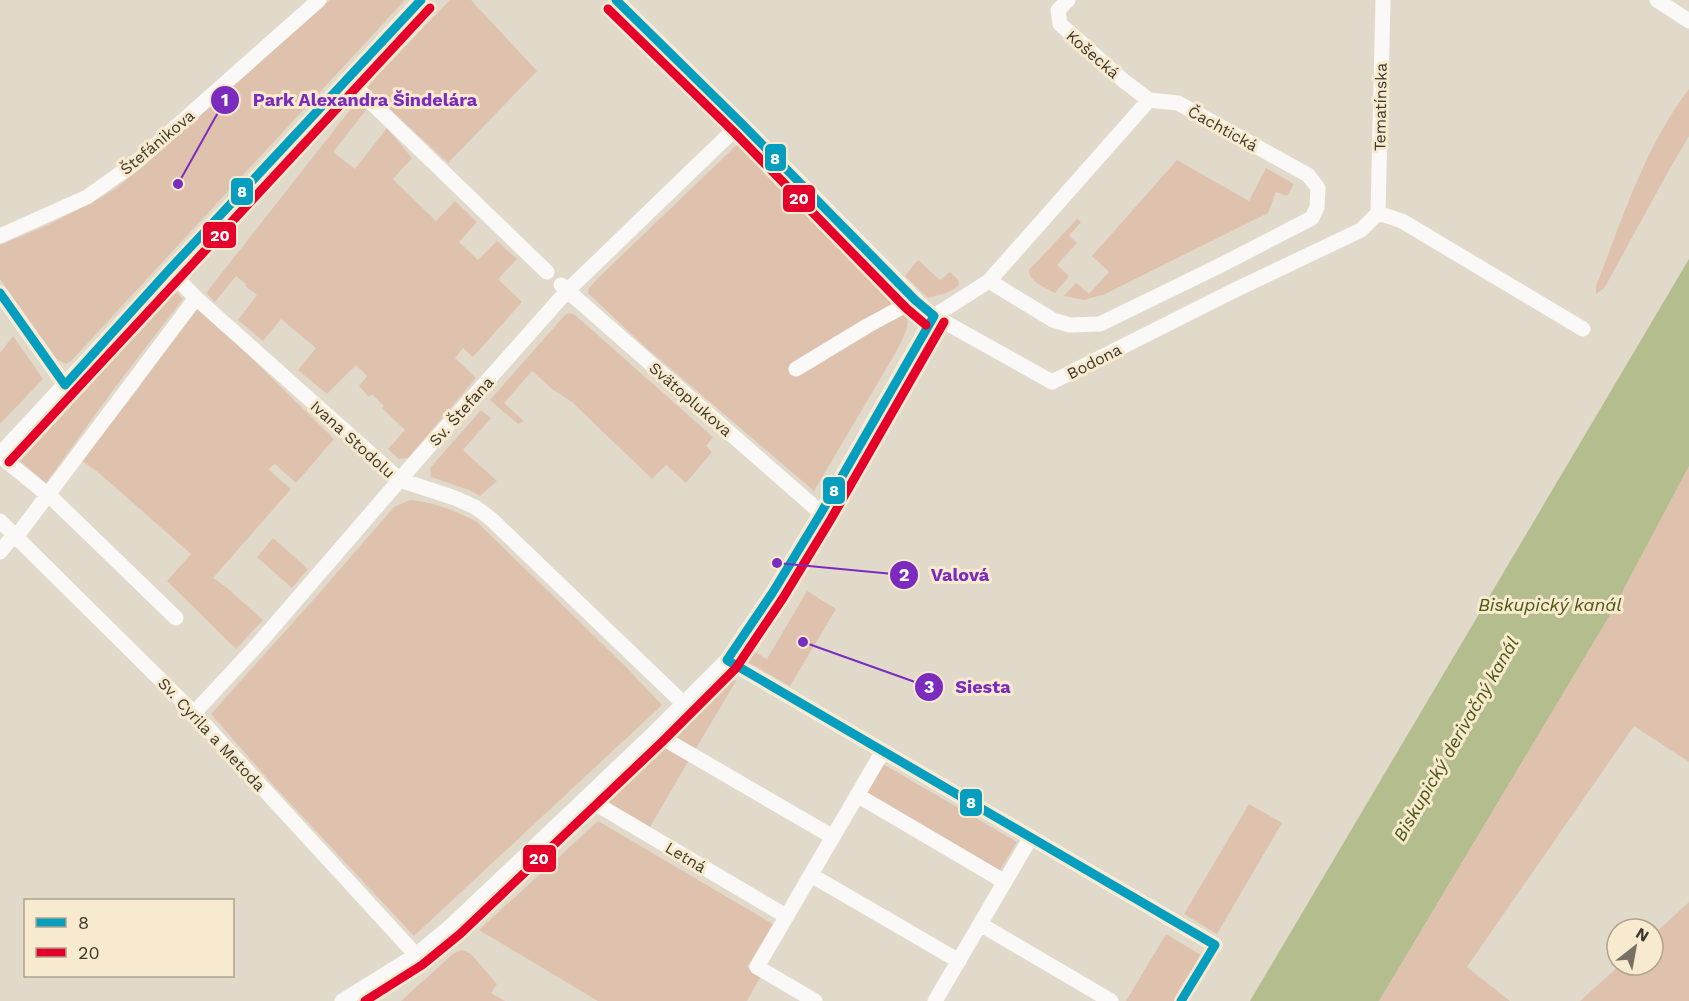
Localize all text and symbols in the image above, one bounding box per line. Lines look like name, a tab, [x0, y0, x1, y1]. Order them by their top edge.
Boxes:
street label: Košecká	[1062, 26, 1123, 83]
street label: Tematínska	[1370, 63, 1391, 151]
callout: Park Alexandra Šindelára	[210, 82, 489, 118]
text: 1	[221, 89, 229, 110]
text: Park Alexandra Šindelára	[253, 89, 478, 110]
street label: Čachtická	[1185, 102, 1261, 155]
street label: Štefánikova	[116, 106, 198, 179]
line badge: 8	[764, 143, 787, 172]
text: 8	[770, 149, 780, 168]
line badge: 8	[230, 177, 254, 206]
text: 8	[237, 182, 247, 201]
line badge: 20	[782, 184, 816, 213]
text: 20	[789, 189, 809, 208]
line badge: 20	[202, 221, 237, 249]
text: 20	[210, 226, 230, 245]
street label: Bodona	[1064, 340, 1125, 383]
street label: Svätoplukova	[645, 358, 736, 441]
street label: Sv. Štefana	[425, 373, 498, 450]
street label: Ivana Stodolu	[307, 397, 399, 482]
line badge: 8	[822, 476, 846, 505]
text: 8	[829, 481, 839, 500]
callout: Valová	[889, 557, 1001, 593]
text: 2	[899, 564, 909, 585]
text: Valová	[931, 564, 990, 585]
water label: Biskupický kanál	[1478, 594, 1622, 615]
water label: Biskupický derivačný kanál	[1389, 633, 1523, 844]
callout: Siesta	[914, 669, 1023, 705]
street label: Sv. Cyrila a Metoda	[154, 674, 269, 795]
text: 3	[924, 676, 934, 697]
text: Siesta	[955, 676, 1011, 697]
line badge: 8	[959, 788, 983, 817]
text: 8	[966, 793, 976, 812]
street label: Letná	[662, 838, 709, 877]
line badge: 20	[522, 844, 557, 873]
text: 20	[529, 849, 549, 868]
legend	[24, 899, 234, 977]
text: 8	[78, 912, 89, 933]
north arrow	[1605, 917, 1665, 977]
text: N	[1632, 923, 1652, 946]
text: 20	[78, 942, 100, 963]

